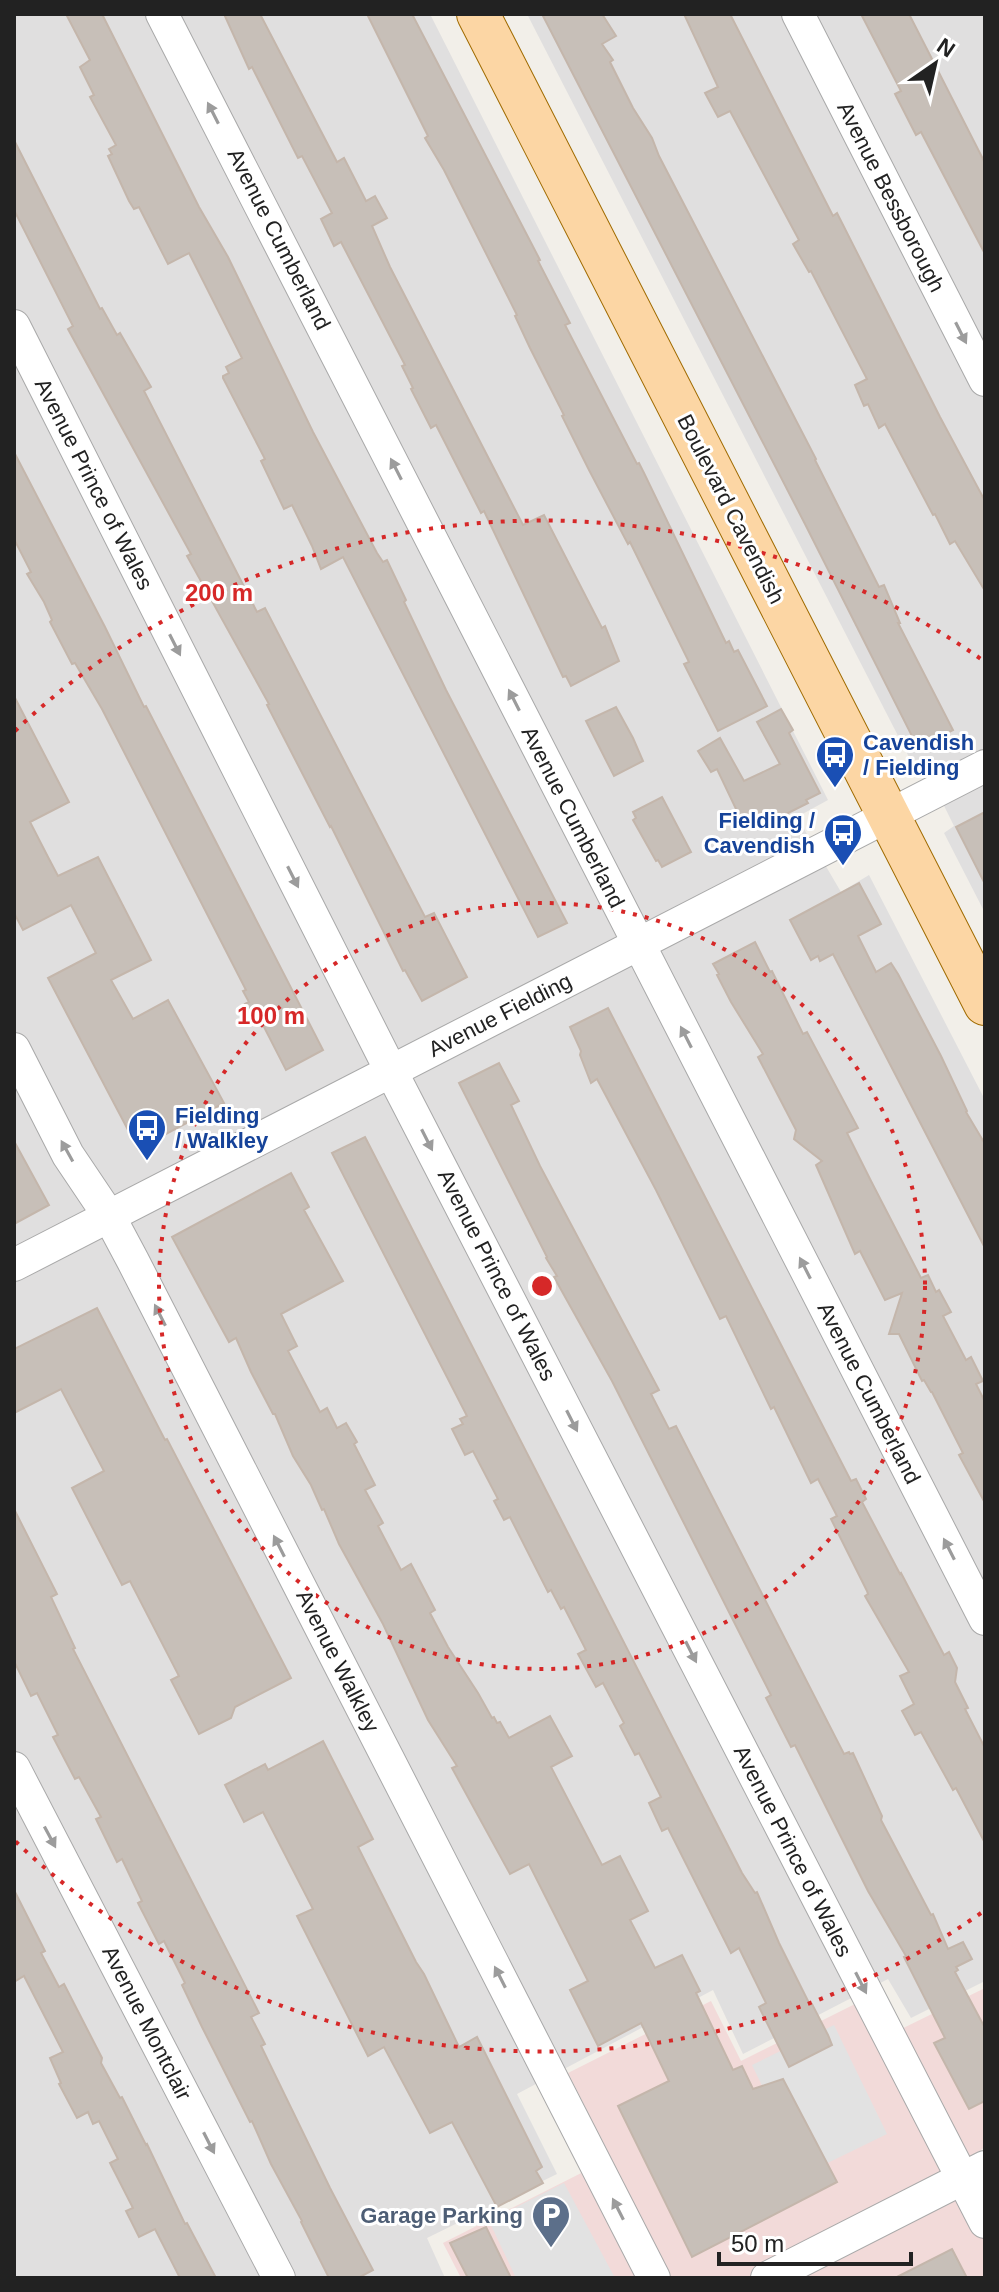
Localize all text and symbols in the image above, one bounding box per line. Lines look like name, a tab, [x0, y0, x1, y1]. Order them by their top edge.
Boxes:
north arrow	[895, 24, 975, 104]
text: N	[932, 33, 959, 63]
street label: Avenue Bessborough	[832, 98, 950, 296]
one-way arrow	[207, 101, 220, 124]
street label: Avenue Cumberland	[222, 144, 336, 334]
one-way arrow	[954, 321, 968, 344]
street label: Avenue Prince of Wales	[30, 374, 158, 594]
street label: Boulevard Cavendish	[672, 410, 790, 608]
one-way arrow	[389, 457, 403, 480]
text: 200 m	[185, 579, 253, 606]
one-way arrow	[169, 634, 182, 657]
one-way arrow	[507, 689, 520, 712]
street label: Avenue Cumberland	[516, 722, 630, 912]
place label: Cavendish / Fielding	[863, 730, 974, 780]
bus stop icon: Cavendish / Fielding	[814, 734, 856, 789]
place label: Fielding / Cavendish	[704, 808, 815, 858]
bus stop icon: Fielding / Cavendish	[822, 812, 864, 867]
one-way arrow	[287, 865, 300, 888]
street label: Avenue Fielding	[424, 968, 576, 1062]
text: 100 m	[237, 1002, 305, 1029]
one-way arrow	[679, 1026, 693, 1048]
place label: Fielding / Walkley	[175, 1103, 269, 1153]
bus stop icon: Fielding / Walkley	[126, 1107, 168, 1162]
one-way arrow	[420, 1129, 434, 1152]
one-way arrow	[60, 1139, 74, 1162]
street label: Avenue Prince of Wales	[433, 1165, 561, 1385]
one-way arrow	[798, 1257, 811, 1280]
centre of rings	[528, 1272, 556, 1300]
street label: Avenue Cumberland	[812, 1298, 926, 1488]
one-way arrow	[154, 1304, 168, 1326]
one-way arrow	[564, 1410, 578, 1432]
one-way arrow	[272, 1535, 286, 1558]
one-way arrow	[943, 1538, 956, 1561]
street label: Avenue Walkley	[291, 1586, 385, 1736]
one-way arrow	[684, 1641, 697, 1664]
street label: Avenue Prince of Wales	[729, 1741, 857, 1961]
one-way arrow	[44, 1826, 57, 1849]
street label: Avenue Montclair	[97, 1942, 197, 2104]
one-way arrow	[493, 1966, 506, 1989]
one-way arrow	[855, 1971, 868, 1994]
one-way arrow	[202, 2131, 215, 2154]
parking icon: Garage Parking	[530, 2194, 572, 2249]
one-way arrow	[612, 2197, 625, 2220]
place label: Garage Parking	[360, 2203, 523, 2228]
scale bar	[719, 2216, 911, 2266]
text: 50 m	[731, 2230, 784, 2257]

